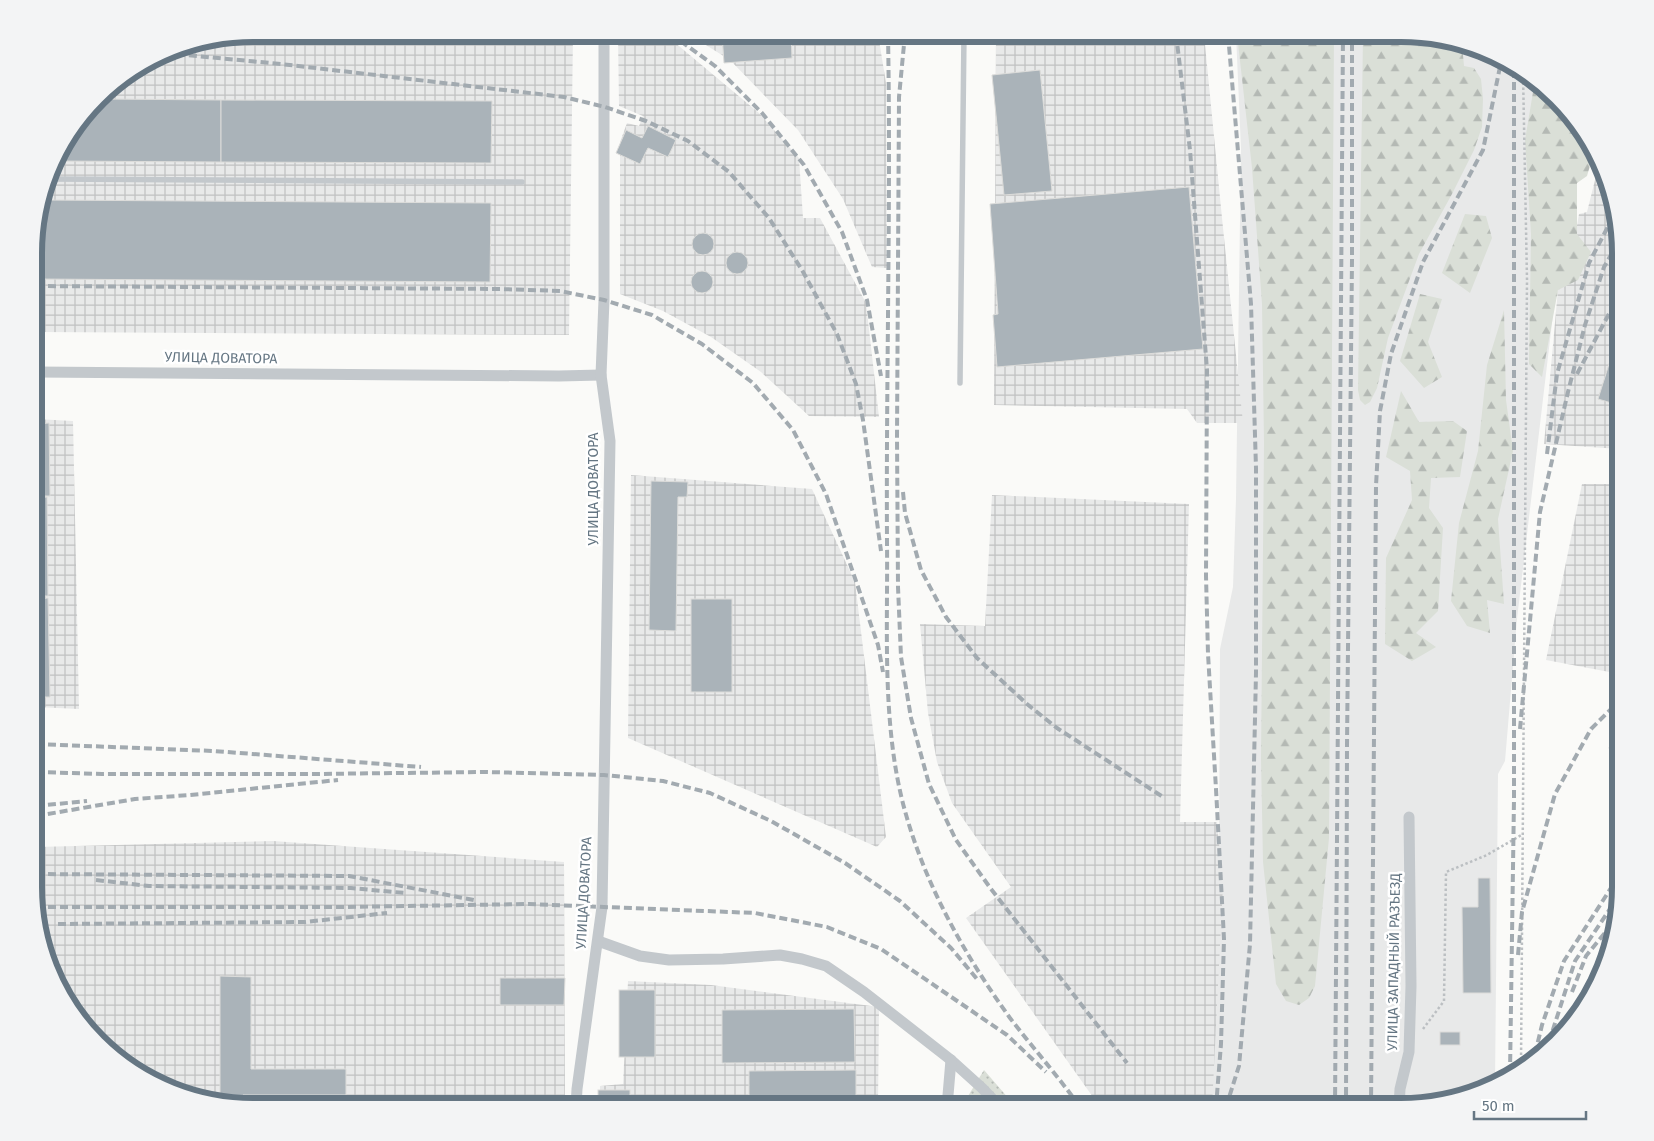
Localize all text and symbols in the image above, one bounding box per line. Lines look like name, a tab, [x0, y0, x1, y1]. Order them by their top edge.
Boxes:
street label: УЛИЦА ДОВАТОРА	[164, 349, 278, 367]
street label: УЛИЦА ДОВАТОРА	[585, 433, 602, 545]
street label: УЛИЦА ДОВАТОРА	[573, 836, 595, 950]
street label: УЛИЦА ЗАПАДНЫЙ РАЗЪЕЗД	[1384, 873, 1404, 1051]
scale bar	[1474, 1088, 1586, 1120]
text: 50 m	[1482, 1097, 1515, 1115]

